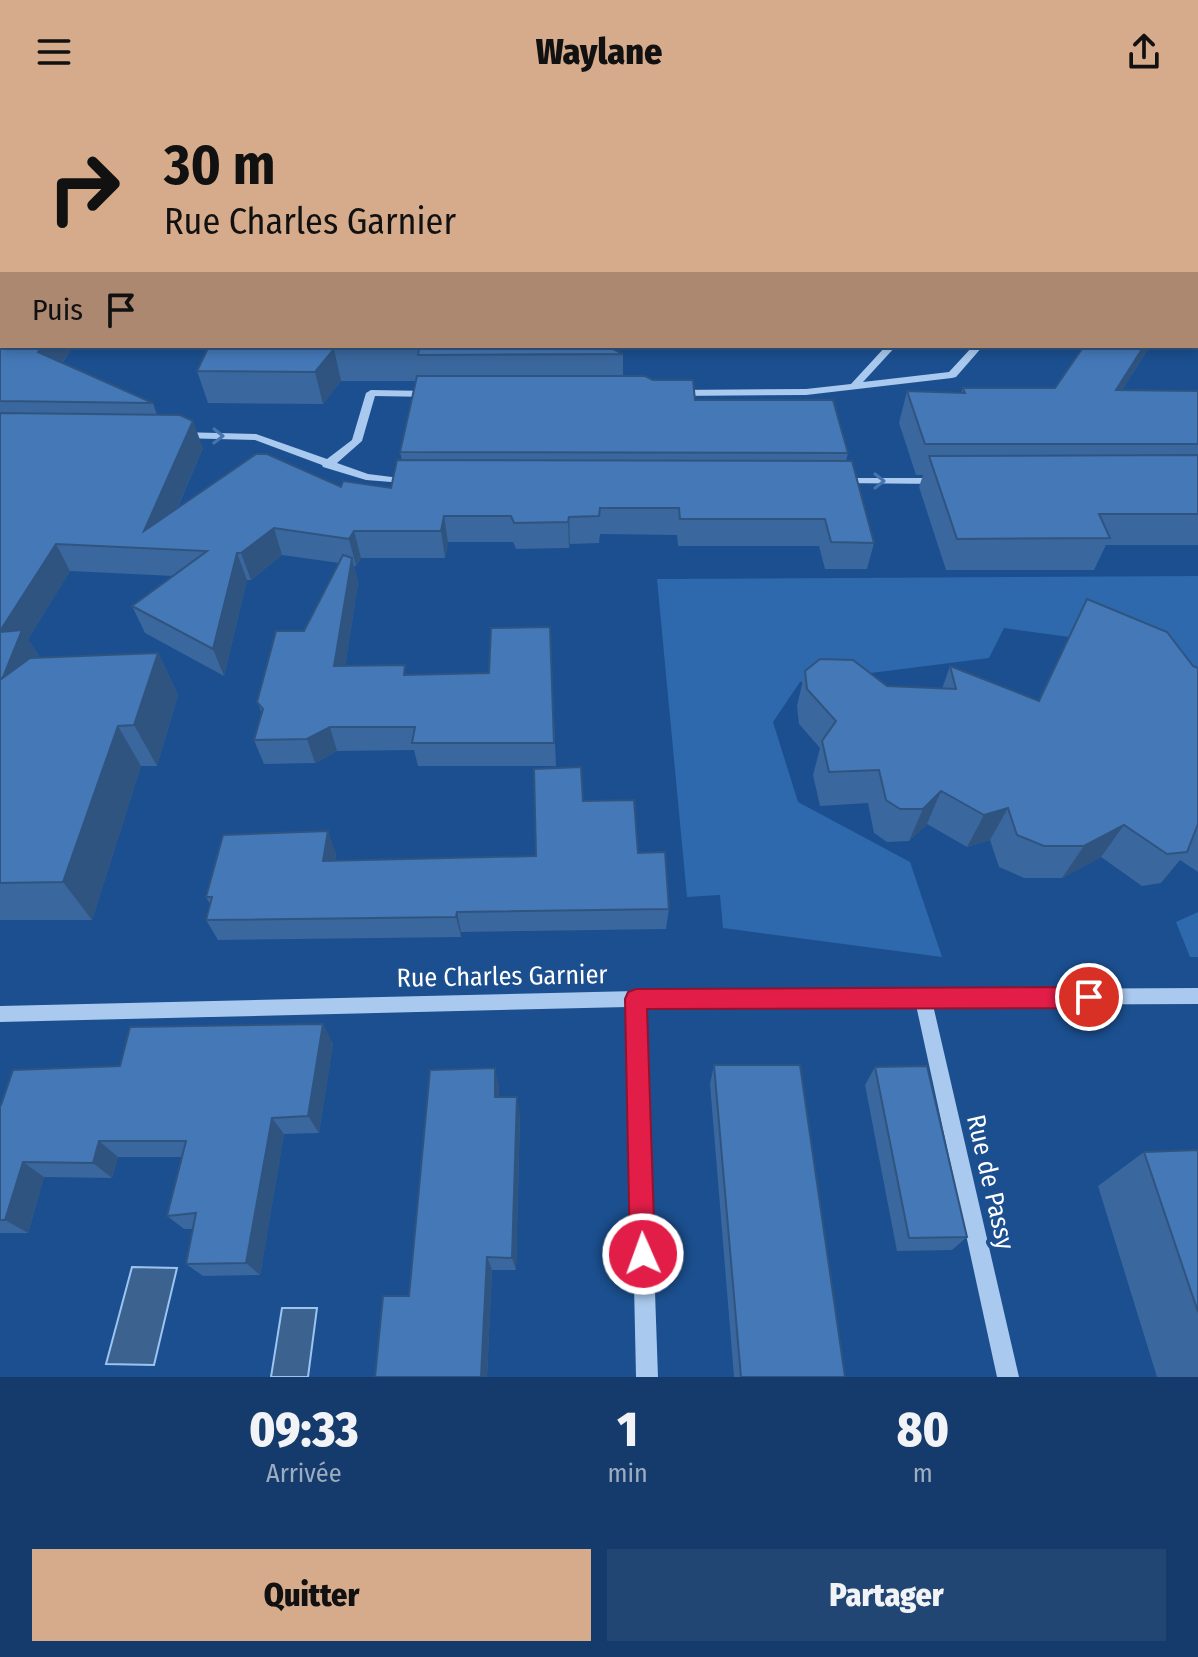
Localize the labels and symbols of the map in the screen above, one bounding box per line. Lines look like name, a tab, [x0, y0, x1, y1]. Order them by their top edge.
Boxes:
one-way arrow	[212, 427, 225, 445]
one-way arrow	[873, 472, 886, 490]
street label: Rue Charles Garnier	[396, 959, 608, 994]
pin	[1055, 963, 1123, 1031]
street label: Rue de Passy	[960, 1112, 1021, 1253]
position arrow	[601, 1212, 685, 1296]

